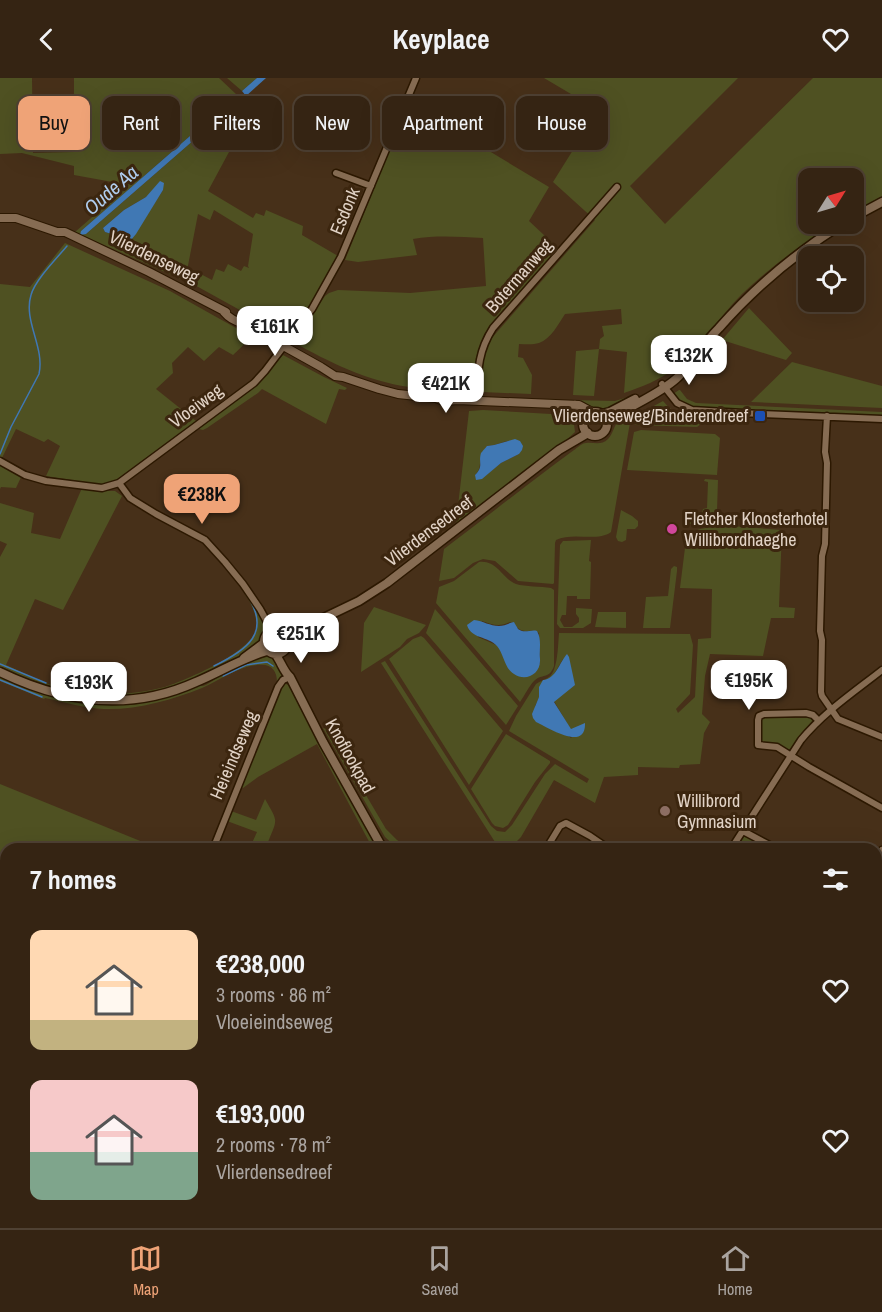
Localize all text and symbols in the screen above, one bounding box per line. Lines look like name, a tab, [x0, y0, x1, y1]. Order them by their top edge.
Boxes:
text: Keyplace	[392, 21, 490, 57]
icon: back	[30, 23, 63, 56]
icon: heart	[819, 23, 852, 56]
chip: Buy	[18, 96, 90, 150]
chip: Rent	[102, 96, 180, 150]
chip: Filters	[192, 96, 282, 150]
chip: New	[294, 96, 370, 150]
chip: Apartment	[382, 96, 504, 150]
chip: House	[516, 96, 608, 150]
water label: Oude Aa	[78, 159, 144, 221]
north arrow	[798, 168, 864, 234]
map controls	[798, 168, 864, 312]
street label: Esdonk	[323, 183, 366, 238]
street label: Vlierdenseweg	[105, 224, 204, 290]
street label: Botermanweg	[479, 233, 558, 318]
button: locate	[798, 246, 864, 312]
pin: €161K	[233, 306, 317, 357]
text: €161K	[251, 312, 299, 339]
pin: €132K	[647, 335, 731, 386]
text: €132K	[665, 341, 713, 368]
pin: €421K	[404, 363, 488, 414]
text: €421K	[422, 369, 470, 396]
street label: Vloeiweg	[164, 377, 228, 434]
place label: Vlierdenseweg/Binderendreef	[553, 403, 749, 428]
marker: Vlierdenseweg/Binderendreef	[753, 409, 767, 423]
pin: €238K	[160, 474, 244, 525]
text: €238K	[178, 480, 226, 507]
street label: Vlierdensedreef	[380, 489, 479, 572]
place label: Fletcher Kloosterhotel Willibrordhaeghe	[684, 506, 828, 552]
marker: Fletcher Kloosterhotel Willibrordhaeghe	[665, 522, 679, 536]
pin: €251K	[259, 613, 343, 664]
text: €251K	[277, 619, 325, 646]
pin: €195K	[707, 660, 791, 711]
pin: €193K	[47, 662, 131, 713]
text: €195K	[725, 666, 773, 693]
text: €193K	[65, 668, 113, 695]
street label: Heieindseweg	[204, 706, 264, 803]
street label: Knoflookpad	[320, 714, 381, 798]
place label: Willibrord Gymnasium	[677, 788, 757, 834]
marker: Willibrord Gymnasium	[658, 804, 672, 818]
text: 7 homes	[30, 862, 117, 897]
icon: filters	[819, 863, 852, 896]
text: €238,000	[216, 946, 305, 981]
icon: home	[78, 954, 150, 1026]
icon: heart	[819, 974, 852, 1007]
text: 3 rooms · 86 m²	[216, 981, 331, 1008]
text: Vloeieindseweg	[216, 1008, 333, 1035]
text: €193,000	[216, 1096, 305, 1131]
icon: home	[78, 1104, 150, 1176]
icon: heart	[819, 1124, 852, 1157]
text: 2 rooms · 78 m²	[216, 1131, 331, 1158]
text: Vlierdensedreef	[216, 1158, 332, 1185]
tab: Map	[129, 1242, 162, 1300]
tab: Saved	[421, 1242, 459, 1300]
tab: Home	[718, 1242, 753, 1300]

